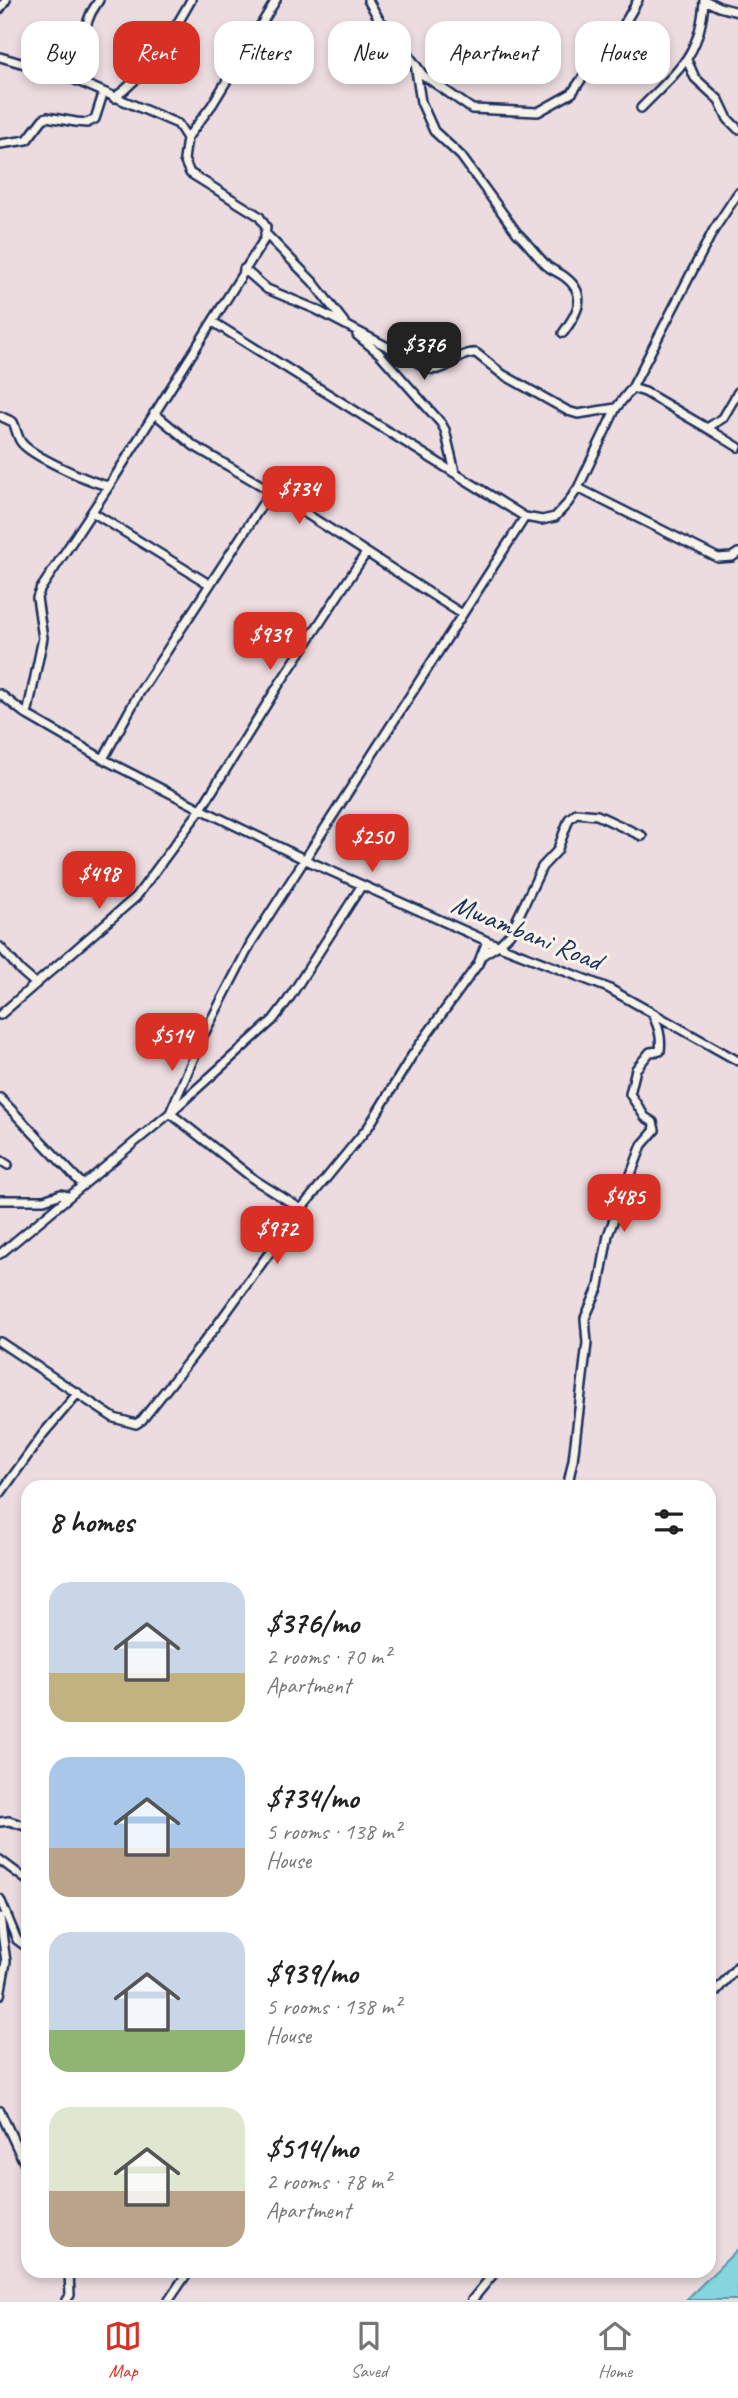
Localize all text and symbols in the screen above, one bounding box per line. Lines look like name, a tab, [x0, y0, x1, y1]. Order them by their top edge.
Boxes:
chip: Buy	[21, 21, 99, 84]
chip: Rent	[113, 21, 200, 84]
chip: Filters	[214, 21, 314, 84]
chip: New	[328, 21, 411, 84]
chip: Apartment	[425, 21, 561, 84]
chip: House	[575, 21, 670, 84]
pin: $376	[383, 322, 465, 382]
text: $376	[403, 330, 445, 359]
pin: $734	[258, 466, 340, 526]
text: $734	[278, 474, 320, 503]
pin: $939	[229, 612, 311, 672]
text: $939	[250, 620, 290, 649]
pin: $250	[331, 814, 413, 874]
text: $250	[351, 822, 393, 851]
pin: $498	[58, 852, 140, 911]
text: $498	[78, 859, 120, 888]
street label: Mwambani Road	[447, 886, 611, 979]
pin: $514	[131, 1014, 213, 1073]
text: $514	[151, 1021, 193, 1050]
pin: $485	[583, 1174, 665, 1234]
text: $485	[603, 1182, 645, 1211]
pin: $972	[236, 1206, 318, 1266]
text: $972	[256, 1214, 298, 1243]
text: 8 homes	[49, 1503, 134, 1541]
icon: filters	[650, 1503, 688, 1541]
text: $376/mo	[266, 1604, 359, 1642]
icon: home	[105, 1610, 189, 1694]
text: 2 rooms · 70 m²	[266, 1642, 390, 1671]
text: Apartment	[266, 1671, 351, 1700]
text: $734/mo	[266, 1779, 358, 1817]
icon: home	[105, 1785, 189, 1869]
text: 5 rooms · 138 m²	[266, 1817, 401, 1846]
text: House	[266, 1846, 311, 1875]
text: $939/mo	[266, 1954, 358, 1992]
icon: home	[105, 1960, 189, 2044]
text: 5 rooms · 138 m²	[266, 1992, 401, 2021]
text: House	[266, 2021, 311, 2050]
text: $514/mo	[266, 2129, 358, 2167]
icon: home	[105, 2135, 189, 2219]
text: 2 rooms · 78 m²	[266, 2167, 390, 2196]
text: Apartment	[266, 2196, 351, 2225]
tab: Map	[104, 2317, 142, 2383]
tab: Saved	[350, 2317, 388, 2383]
tab: Home	[596, 2317, 634, 2383]

